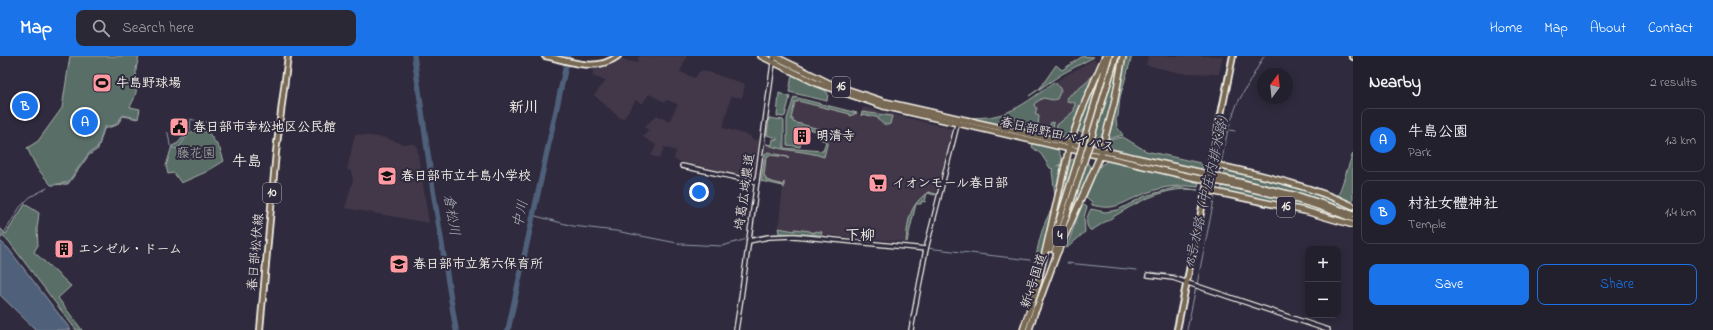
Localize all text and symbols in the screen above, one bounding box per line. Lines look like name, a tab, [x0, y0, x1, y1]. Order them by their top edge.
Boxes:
search box	[76, 10, 356, 46]
text: Map	[20, 15, 52, 42]
icon: search	[90, 17, 112, 39]
text: Search here	[122, 17, 194, 39]
text: Home	[1490, 18, 1522, 39]
text: Map	[1544, 18, 1568, 39]
text: About	[1590, 18, 1626, 39]
text: Contact	[1648, 18, 1693, 39]
north arrow	[1257, 68, 1293, 104]
text: Nearby	[1369, 70, 1421, 95]
sports icon: 牛島野球場	[91, 72, 113, 94]
text: 2 results	[1650, 73, 1697, 92]
place label: 牛島野球場	[116, 74, 181, 93]
road number: 16	[832, 77, 850, 97]
pin: B	[12, 91, 38, 121]
district label: 新川	[509, 97, 539, 119]
water label: 18号水路（中庄内排水路）	[1179, 106, 1237, 270]
pin: A	[72, 107, 98, 137]
street label: 春日部野田バイパス	[998, 113, 1116, 157]
public building icon: 春日部市幸松地区公民館	[168, 116, 190, 138]
place label: 春日部市幸松地区公民館	[193, 118, 336, 137]
text: 牛島公園	[1408, 121, 1468, 143]
building icon: 明清寺	[791, 125, 813, 147]
place label: 明清寺	[816, 127, 855, 146]
text: A	[1379, 131, 1387, 150]
text: 1.3 km	[1665, 131, 1696, 150]
text: Park	[1408, 143, 1432, 162]
park label: 藤花園	[176, 144, 216, 163]
district label: 牛島	[232, 151, 262, 173]
street label: 埼葛広域農道	[730, 152, 760, 232]
school or university icon: 春日部市立牛島小学校	[376, 165, 398, 187]
place label: 春日部市立牛島小学校	[401, 167, 531, 186]
supermarket icon: イオンモール春日部	[867, 172, 889, 194]
place label: イオンモール春日部	[892, 174, 1008, 193]
your location	[689, 182, 709, 202]
road number: 10	[263, 183, 281, 203]
water label: 倉松川	[437, 193, 465, 237]
text: 村社女體神社	[1408, 193, 1498, 215]
road number: 16	[1277, 197, 1295, 217]
water label: 中川	[508, 198, 534, 230]
text: B	[1379, 203, 1387, 222]
text: 1.4 km	[1665, 203, 1696, 222]
street label: 春日部松伏線	[243, 211, 269, 292]
text: Temple	[1408, 215, 1446, 234]
district label: 下柳	[845, 225, 875, 247]
road number: 4	[1053, 226, 1067, 246]
building icon: エンゼル・ドーム	[53, 238, 75, 260]
place label: エンゼル・ドーム	[78, 240, 182, 259]
map controls	[1305, 246, 1341, 318]
button: +	[1305, 246, 1341, 282]
street label: 新4号国道	[1016, 251, 1052, 311]
school or university icon: 春日部市立第六保育所	[388, 253, 410, 275]
place label: 春日部市立第六保育所	[413, 255, 543, 274]
button: Save	[1369, 264, 1529, 305]
button: Share	[1537, 264, 1697, 305]
button: −	[1305, 282, 1341, 318]

